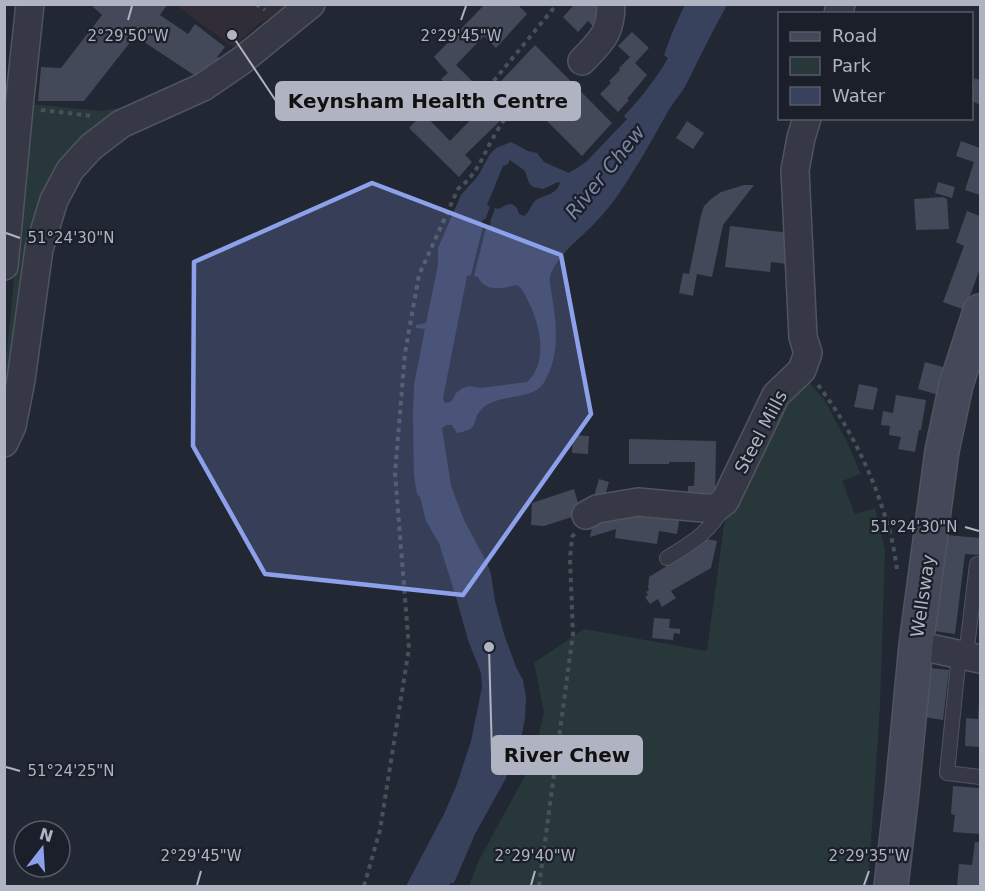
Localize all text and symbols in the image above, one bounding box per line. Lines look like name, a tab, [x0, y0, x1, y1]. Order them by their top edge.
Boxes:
legend	[778, 12, 973, 120]
text: Road	[832, 25, 877, 46]
text: 2°29'50"W	[87, 27, 169, 45]
text: 2°29'45"W	[420, 27, 502, 45]
text: Park	[832, 55, 871, 76]
callout: Keynsham Health Centre	[276, 82, 580, 120]
text: Water	[832, 85, 886, 106]
text: Keynsham Health Centre	[288, 89, 568, 113]
water label: River Chew	[560, 120, 650, 224]
text: 51°24'30"N	[27, 229, 115, 247]
street label: Steel Mills	[730, 387, 791, 477]
text: 51°24'30"N	[870, 518, 958, 536]
street label: Wellsway	[906, 553, 939, 639]
callout: River Chew	[492, 736, 642, 774]
text: River Chew	[504, 743, 630, 767]
text: 51°24'25"N	[27, 762, 115, 780]
north arrow	[12, 819, 72, 879]
text: N	[37, 824, 55, 846]
text: 2°29'45"W	[160, 847, 242, 865]
text: 2°29'40"W	[494, 847, 576, 865]
text: 2°29'35"W	[828, 847, 910, 865]

